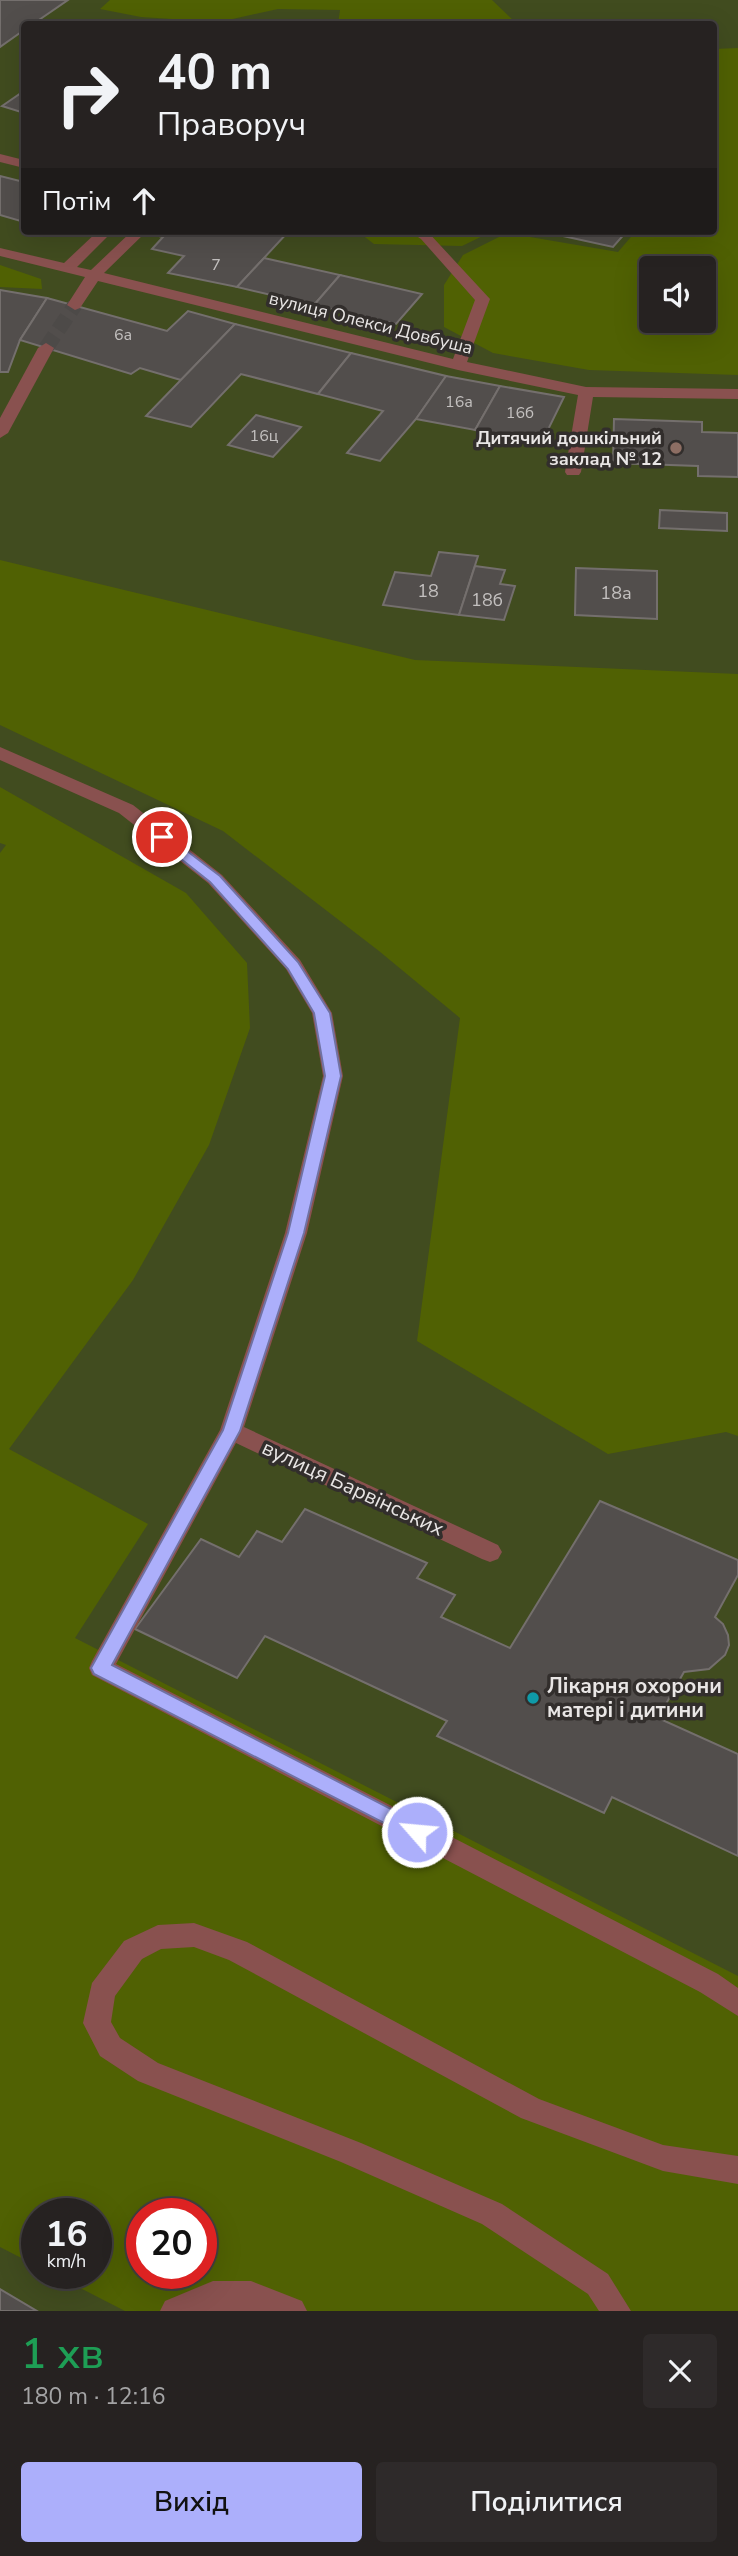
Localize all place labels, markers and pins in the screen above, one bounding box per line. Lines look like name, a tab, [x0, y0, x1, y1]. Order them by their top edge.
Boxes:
place label: Дитячий дошкільний заклад № 12	[476, 426, 662, 471]
marker: Дитячий дошкільний заклад № 12	[668, 440, 684, 456]
pin	[132, 807, 192, 867]
place label: Лікарня охорони матері і дитини	[547, 1672, 722, 1724]
marker: Лікарня охорони матері і дитини	[525, 1690, 541, 1706]

